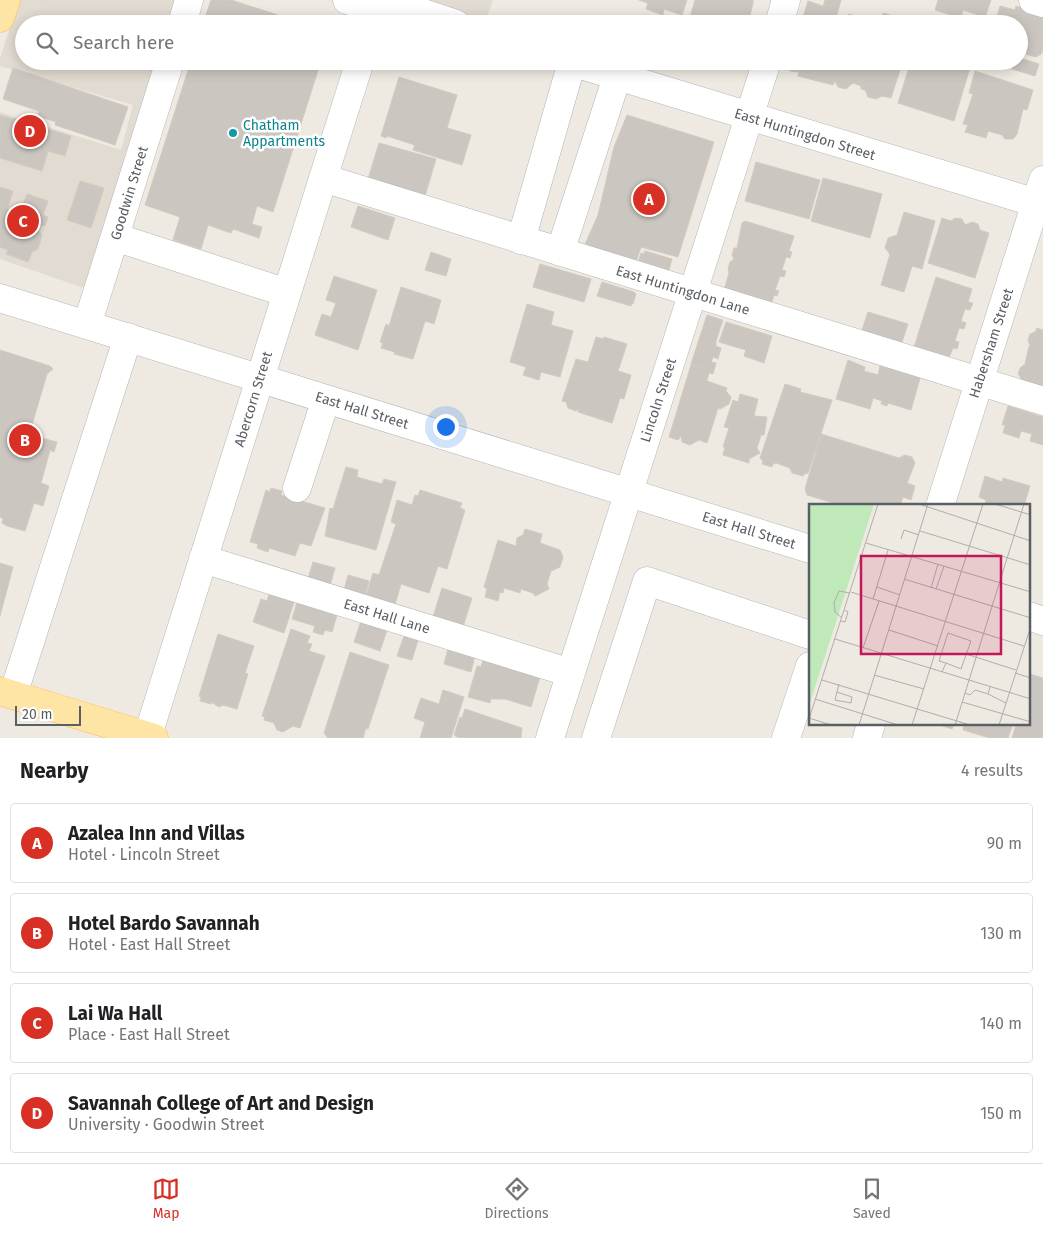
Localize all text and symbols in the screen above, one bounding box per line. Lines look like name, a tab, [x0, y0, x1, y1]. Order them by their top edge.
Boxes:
search box	[15, 15, 1028, 70]
icon: search	[33, 29, 61, 57]
text: Search here	[73, 31, 174, 54]
street label: East Huntingdon Street	[732, 105, 878, 164]
pin: D	[14, 112, 46, 150]
place label: Chatham Appartments	[243, 117, 325, 150]
marker: Chatham Appartments	[227, 127, 239, 139]
street label: Goodwin Street	[107, 143, 152, 242]
pin: A	[633, 180, 665, 218]
pin: C	[7, 202, 39, 240]
street label: East Huntingdon Lane	[614, 262, 752, 319]
street label: Habersham Street	[966, 285, 1018, 400]
street label: Abercorn Street	[231, 348, 276, 449]
street label: Lincoln Street	[637, 355, 680, 444]
street label: East Hall Street	[313, 388, 412, 433]
your location	[433, 414, 459, 440]
pin: B	[9, 421, 41, 459]
inset map	[809, 504, 1030, 726]
street label: East Hall Street	[700, 508, 799, 553]
street label: East Hall Lane	[342, 595, 432, 638]
scale bar	[15, 703, 81, 726]
text: 20 m	[22, 706, 52, 723]
text: Nearby	[20, 758, 88, 784]
text: 4 results	[961, 761, 1023, 780]
text: Azalea Inn and Villas	[68, 822, 245, 845]
text: A	[32, 834, 42, 853]
text: 90 m	[987, 834, 1022, 853]
text: Hotel · Lincoln Street	[68, 845, 220, 864]
text: Hotel Bardo Savannah	[68, 912, 260, 935]
text: B	[32, 924, 42, 943]
text: 130 m	[980, 924, 1022, 943]
text: Hotel · East Hall Street	[68, 935, 230, 954]
text: Lai Wa Hall	[68, 1002, 162, 1025]
text: C	[32, 1014, 42, 1033]
text: 140 m	[980, 1014, 1022, 1033]
text: Place · East Hall Street	[68, 1025, 230, 1044]
text: Savannah College of Art and Design	[68, 1092, 374, 1115]
text: D	[32, 1104, 42, 1123]
text: 150 m	[980, 1104, 1022, 1123]
text: University · Goodwin Street	[68, 1115, 264, 1134]
tab: Map	[152, 1175, 180, 1222]
tab: Directions	[484, 1175, 549, 1222]
tab: Saved	[853, 1175, 891, 1222]

